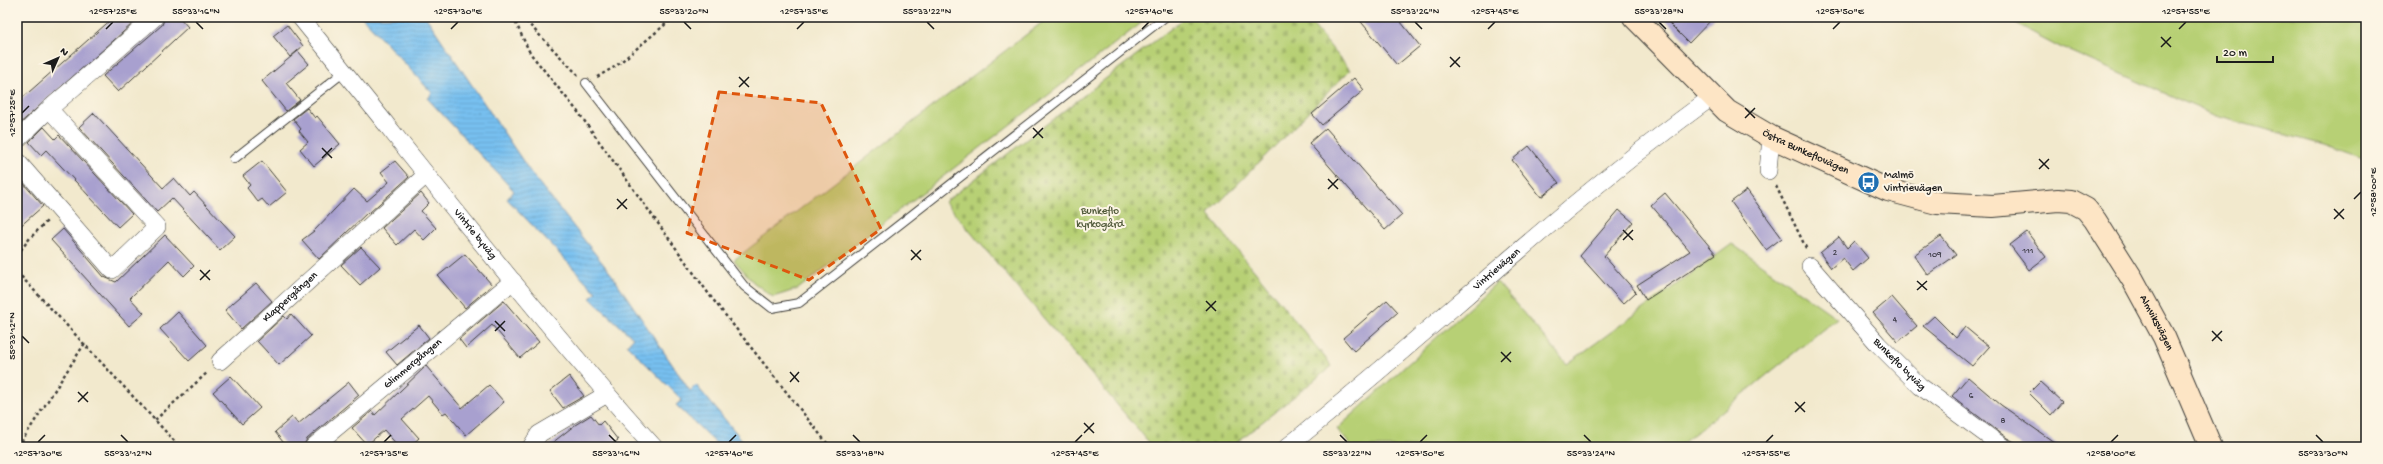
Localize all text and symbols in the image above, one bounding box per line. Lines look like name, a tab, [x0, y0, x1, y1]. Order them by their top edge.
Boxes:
text: 12°57'25"E	[89, 6, 137, 18]
text: 55°33'16"N	[172, 6, 220, 18]
text: 12°57'30"E	[433, 6, 483, 18]
text: 55°33'20"N	[659, 6, 709, 18]
text: 12°57'35"E	[779, 6, 828, 18]
text: 55°33'22"N	[903, 6, 952, 18]
text: 12°57'40"E	[1124, 6, 1173, 18]
text: 55°33'26"N	[1391, 6, 1440, 18]
text: 12°57'45"E	[1471, 6, 1519, 18]
text: 55°33'28"N	[1635, 6, 1684, 18]
text: 12°57'50"E	[1815, 6, 1865, 18]
text: 12°57'55"E	[2161, 6, 2210, 18]
north arrow	[38, 38, 78, 78]
scale bar	[2217, 38, 2273, 64]
text: N	[57, 46, 70, 59]
text: 20 m	[2223, 47, 2248, 61]
text: 12°57'25"E	[7, 89, 19, 137]
street label: Östra Bunkeflovägen	[1760, 127, 1851, 178]
text: 12°58'00"E	[2368, 167, 2380, 217]
bus stop icon: Malmö Vintrievägen	[1856, 169, 1882, 195]
place label: Malmö Vintrievägen	[1883, 170, 1943, 195]
street label: Vintrie byväg	[450, 206, 499, 262]
park label: Bunkeflo kyrkogård	[1076, 206, 1125, 231]
street label: Vintrievägen	[1470, 245, 1524, 294]
house number: 111	[2022, 246, 2034, 257]
house number: 2	[1833, 248, 1838, 259]
house number: 109	[1927, 250, 1942, 261]
street label: Klappergången	[261, 269, 321, 325]
street label: Almviksvägen	[2136, 293, 2176, 353]
text: 55°33'12"N	[7, 312, 19, 360]
house number: 4	[1893, 315, 1898, 326]
street label: Bunkeflo byväg	[1869, 335, 1927, 394]
street label: Glimmergången	[382, 336, 445, 392]
house number: 6	[1969, 391, 1974, 402]
house number: 8	[2001, 416, 2006, 427]
text: 12°57'30"E	[13, 448, 63, 460]
text: 55°33'12"N	[104, 448, 152, 460]
text: 12°57'35"E	[359, 448, 408, 460]
text: 55°33'16"N	[592, 448, 640, 460]
text: 12°57'40"E	[704, 448, 753, 460]
text: 55°33'18"N	[836, 448, 885, 460]
text: 12°57'45"E	[1051, 448, 1099, 460]
text: 55°33'22"N	[1323, 448, 1372, 460]
text: 12°57'50"E	[1395, 448, 1445, 460]
text: 55°33'24"N	[1567, 448, 1616, 460]
text: 12°57'55"E	[1741, 448, 1790, 460]
text: 12°58'00"E	[2086, 448, 2136, 460]
text: 55°33'30"N	[2298, 448, 2348, 460]

